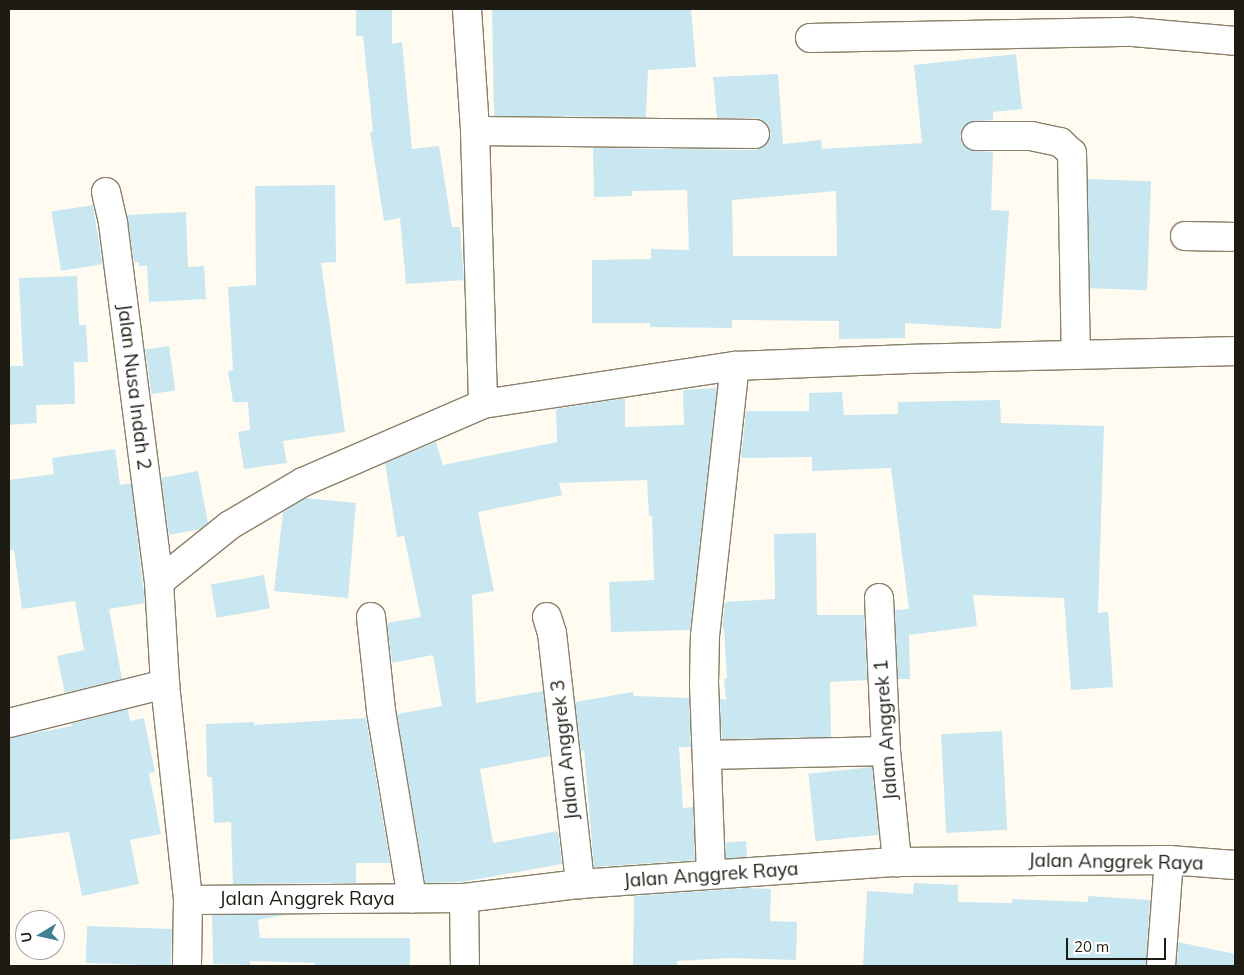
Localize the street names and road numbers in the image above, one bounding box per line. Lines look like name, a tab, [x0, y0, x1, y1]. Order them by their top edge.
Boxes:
street label: Jalan Nusa Indah 2	[113, 303, 155, 471]
street label: Jalan Anggrek 1	[870, 659, 902, 801]
street label: Jalan Anggrek 3	[546, 679, 584, 821]
street label: Jalan Anggrek Raya	[1028, 849, 1204, 875]
street label: Jalan Anggrek Raya	[623, 858, 799, 892]
street label: Jalan Anggrek Raya	[219, 888, 395, 910]

